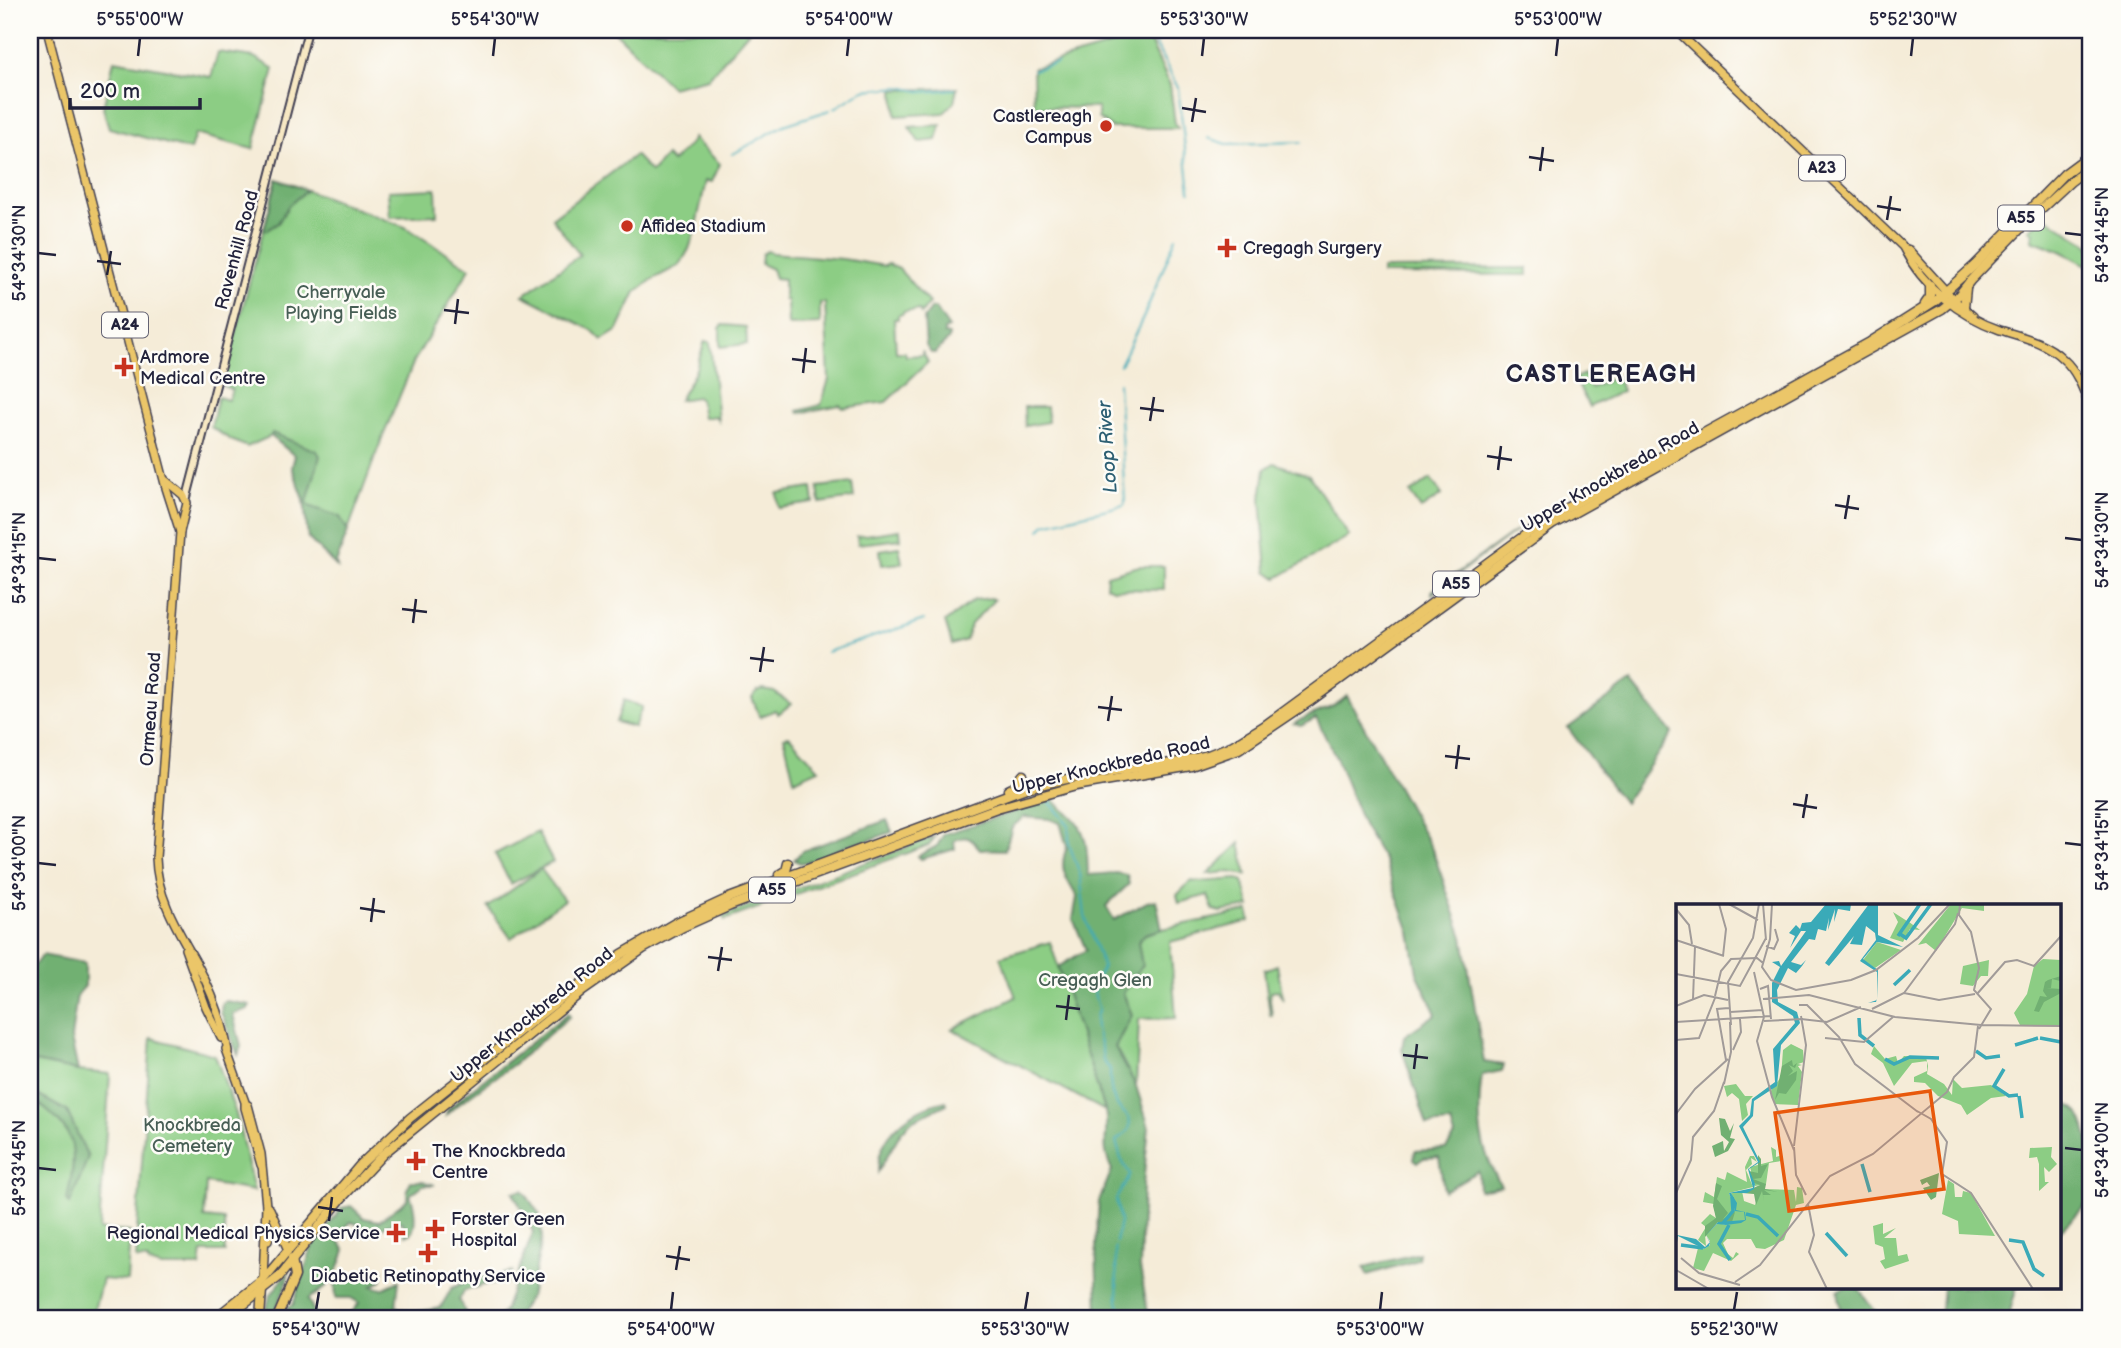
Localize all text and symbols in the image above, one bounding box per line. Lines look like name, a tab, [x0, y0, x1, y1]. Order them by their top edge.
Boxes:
text: 5°55'00"W	[96, 9, 184, 30]
text: 5°54'30"W	[451, 9, 540, 30]
text: 5°54'00"W	[805, 9, 894, 30]
text: 5°53'30"W	[1160, 9, 1249, 30]
text: 5°53'00"W	[1514, 9, 1603, 30]
text: 5°52'30"W	[1869, 9, 1958, 30]
scale bar	[70, 66, 200, 110]
text: 200 m	[80, 79, 140, 104]
place label: Castlereagh Campus	[993, 106, 1092, 148]
marker: Castlereagh Campus	[1098, 118, 1114, 134]
road number: A23	[1799, 156, 1845, 180]
text: 54°34'45"N	[2092, 187, 2113, 283]
street label: Ravenhill Road	[211, 188, 263, 312]
text: 54°34'30"N	[9, 205, 30, 301]
road number: A55	[1998, 206, 2044, 230]
place label: Affidea Stadium	[641, 216, 766, 237]
marker: Affidea Stadium	[619, 218, 635, 234]
marker: Cregagh Surgery	[1217, 238, 1237, 258]
place label: Cregagh Surgery	[1243, 238, 1383, 259]
park label: Cherryvale Playing Fields	[285, 282, 397, 324]
road number: A24	[102, 312, 148, 338]
place label: Ardmore Medical Centre	[140, 347, 266, 389]
marker: Ardmore Medical Centre	[114, 357, 134, 377]
district label: CASTLEREAGH	[1506, 360, 1698, 389]
water label: Loop River	[1093, 399, 1123, 494]
street label: Upper Knockbreda Road	[1517, 417, 1703, 537]
text: 54°34'30"N	[2092, 492, 2113, 588]
text: 54°34'15"N	[9, 512, 30, 604]
road number: A55	[1433, 572, 1479, 596]
street label: Ormeau Road	[137, 651, 165, 767]
street label: Upper Knockbreda Road	[1010, 732, 1212, 798]
text: 54°34'15"N	[2092, 799, 2113, 891]
text: 54°34'00"N	[9, 815, 30, 911]
road number: A55	[749, 877, 795, 902]
inset map	[1676, 904, 2062, 1288]
street label: Upper Knockbreda Road	[447, 943, 617, 1087]
park label: Cregagh Glen	[1038, 970, 1152, 991]
text: 54°34'00"N	[2092, 1102, 2113, 1198]
park label: Knockbreda Cemetery	[143, 1115, 241, 1157]
text: 54°33'45"N	[9, 1120, 30, 1216]
place label: The Knockbreda Centre	[432, 1141, 566, 1183]
marker: The Knockbreda Centre	[406, 1151, 426, 1171]
place label: Forster Green Hospital	[451, 1209, 565, 1251]
marker: Forster Green Hospital	[425, 1219, 445, 1239]
place label: Regional Medical Physics Service	[107, 1223, 380, 1244]
marker: Regional Medical Physics Service	[386, 1223, 406, 1243]
marker: Diabetic Retinopathy Service	[418, 1243, 438, 1263]
place label: Diabetic Retinopathy Service	[311, 1266, 546, 1287]
text: 5°54'30"W	[272, 1319, 361, 1340]
text: 5°54'00"W	[627, 1319, 716, 1340]
text: 5°53'30"W	[981, 1319, 1070, 1340]
text: 5°53'00"W	[1336, 1319, 1425, 1340]
text: 5°52'30"W	[1690, 1319, 1779, 1340]

